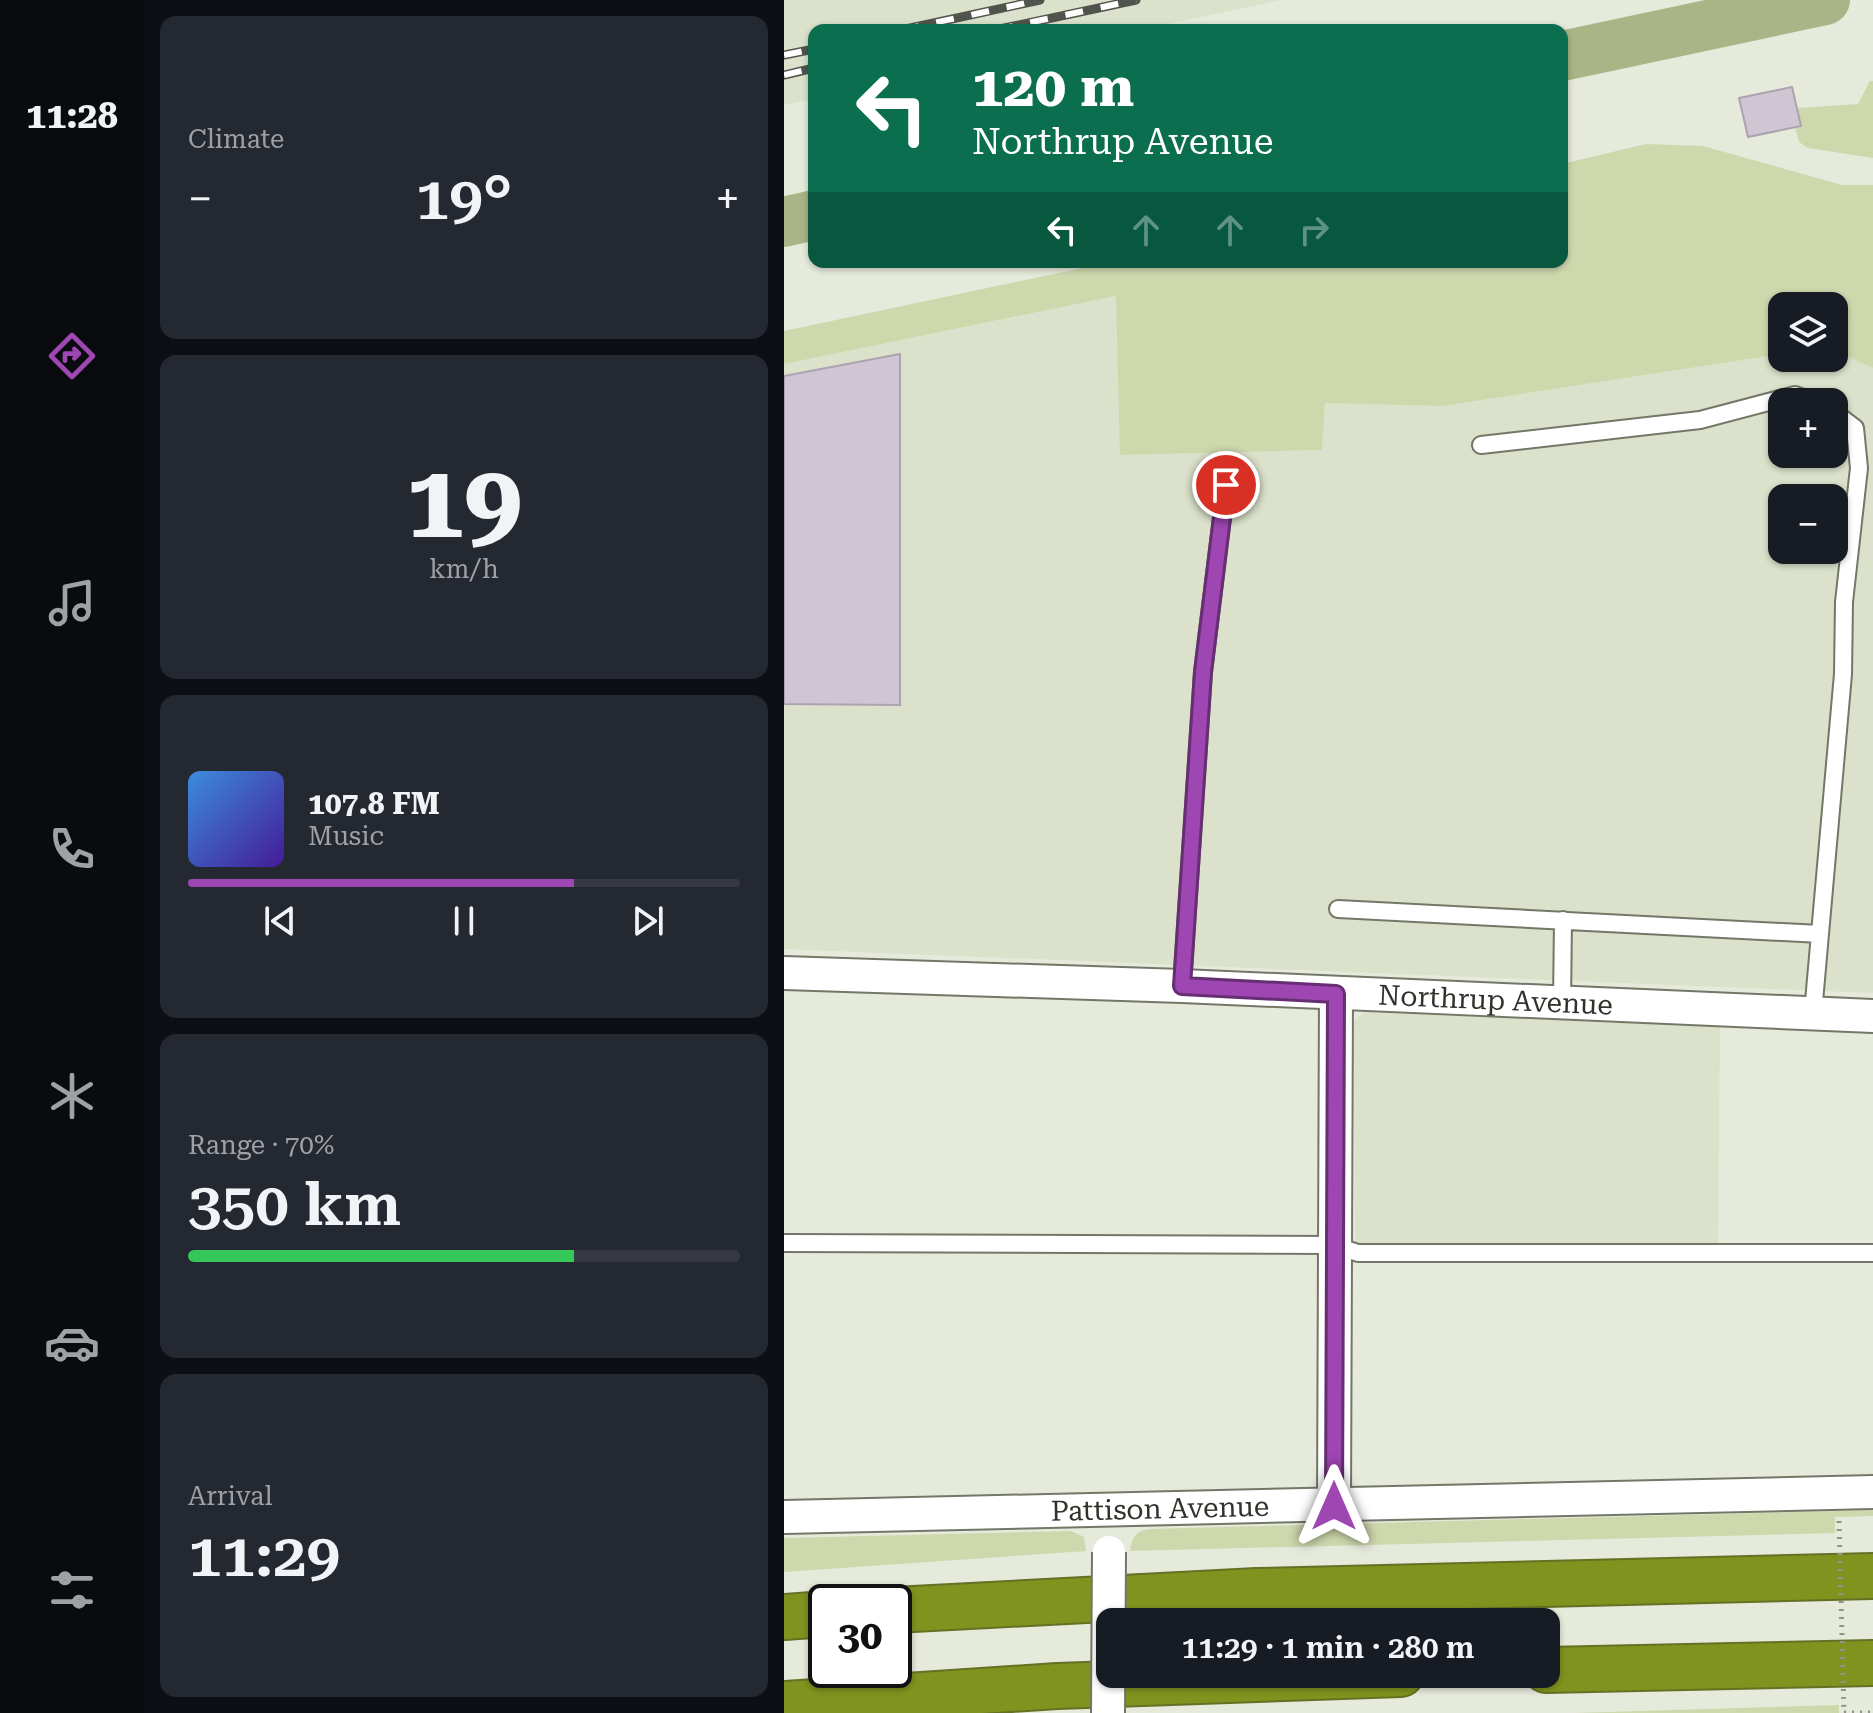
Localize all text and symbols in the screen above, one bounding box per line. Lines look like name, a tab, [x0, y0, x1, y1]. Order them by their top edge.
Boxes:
text: 120 m	[972, 54, 1134, 120]
icon: left	[840, 56, 944, 160]
text: 11:28	[26, 95, 118, 137]
text: Northrup Avenue	[972, 121, 1274, 163]
text: Climate	[188, 124, 284, 154]
text: 19°	[416, 163, 512, 234]
text: −	[188, 173, 213, 225]
text: +	[715, 173, 740, 225]
icon: left	[1040, 208, 1084, 252]
icon: ahead	[1124, 208, 1168, 252]
icon: ahead	[1208, 208, 1252, 252]
icon: right	[1292, 208, 1336, 252]
map controls	[1768, 292, 1848, 564]
button: layers	[1768, 292, 1848, 372]
icon: directions	[44, 328, 100, 384]
button: +	[1768, 388, 1848, 468]
text: 19	[406, 441, 522, 562]
pin	[1192, 451, 1260, 519]
icon: arrive	[1204, 463, 1248, 507]
button: −	[1768, 484, 1848, 564]
text: km/h	[429, 554, 499, 584]
icon: music	[44, 575, 100, 631]
text: 107.8 FM	[308, 786, 440, 821]
icon: phone	[44, 821, 100, 877]
text: Music	[308, 821, 384, 851]
icon: previous	[258, 899, 302, 943]
icon: pause	[442, 899, 486, 943]
icon: next	[626, 899, 670, 943]
street label: Northrup Avenue	[1378, 978, 1613, 1021]
icon: climate	[44, 1068, 100, 1124]
text: Range · 70%	[188, 1130, 334, 1160]
text: 350 km	[188, 1169, 401, 1240]
icon: car	[44, 1315, 100, 1371]
position arrow	[1292, 1464, 1376, 1548]
text: Arrival	[188, 1481, 273, 1511]
street label: Pattison Avenue	[1050, 1489, 1269, 1527]
text: 11:29	[188, 1520, 340, 1591]
icon: filters	[44, 1562, 100, 1618]
speed limit sign: 30	[808, 1584, 912, 1688]
text: 11:29 · 1 min · 280 m	[1182, 1630, 1474, 1665]

